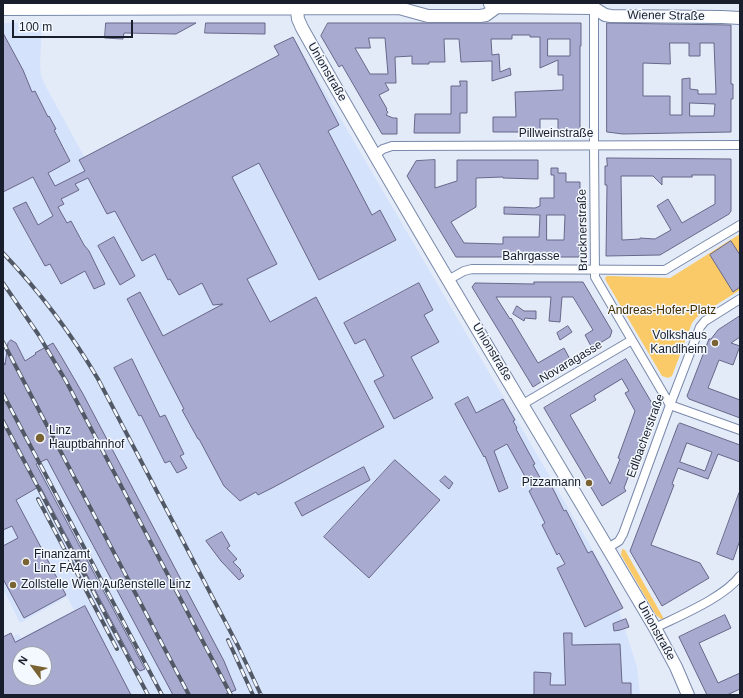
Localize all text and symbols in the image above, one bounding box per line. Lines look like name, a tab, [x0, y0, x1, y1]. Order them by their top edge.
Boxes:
street label: Wiener Straße	[627, 8, 705, 24]
scale bar	[14, 12, 135, 38]
text: 100 m	[19, 20, 52, 34]
street label: Unionstraße	[304, 40, 350, 104]
street label: Pillweinstraße	[519, 127, 593, 141]
street label: Brucknerstraße	[575, 189, 591, 271]
street label: Bahrgasse	[502, 250, 560, 264]
park label: Andreas-Hofer-Platz	[608, 304, 716, 318]
street label: Unionstraße	[469, 320, 515, 384]
place label: Volkshaus Kandlheim	[650, 329, 707, 357]
street label: Novaragasse	[537, 338, 605, 386]
marker: Volkshaus Kandlheim	[710, 338, 720, 348]
street label: Edlbacherstraße	[624, 392, 668, 480]
place label: Linz Hauptbahnhof	[49, 424, 124, 452]
marker: Linz Hauptbahnhof	[34, 432, 46, 444]
place label: Pizzamann	[522, 476, 581, 490]
marker: Pizzamann	[584, 478, 594, 488]
place label: Finanzamt Linz FA46	[34, 548, 90, 576]
marker: Finanzamt Linz FA46	[21, 557, 31, 567]
place label: Zollstelle Wien Außenstelle Linz	[21, 578, 191, 592]
marker: Zollstelle Wien Außenstelle Linz	[8, 580, 18, 590]
street label: Unionstraße	[634, 599, 678, 663]
north arrow	[12, 646, 52, 686]
text: N	[15, 654, 30, 667]

